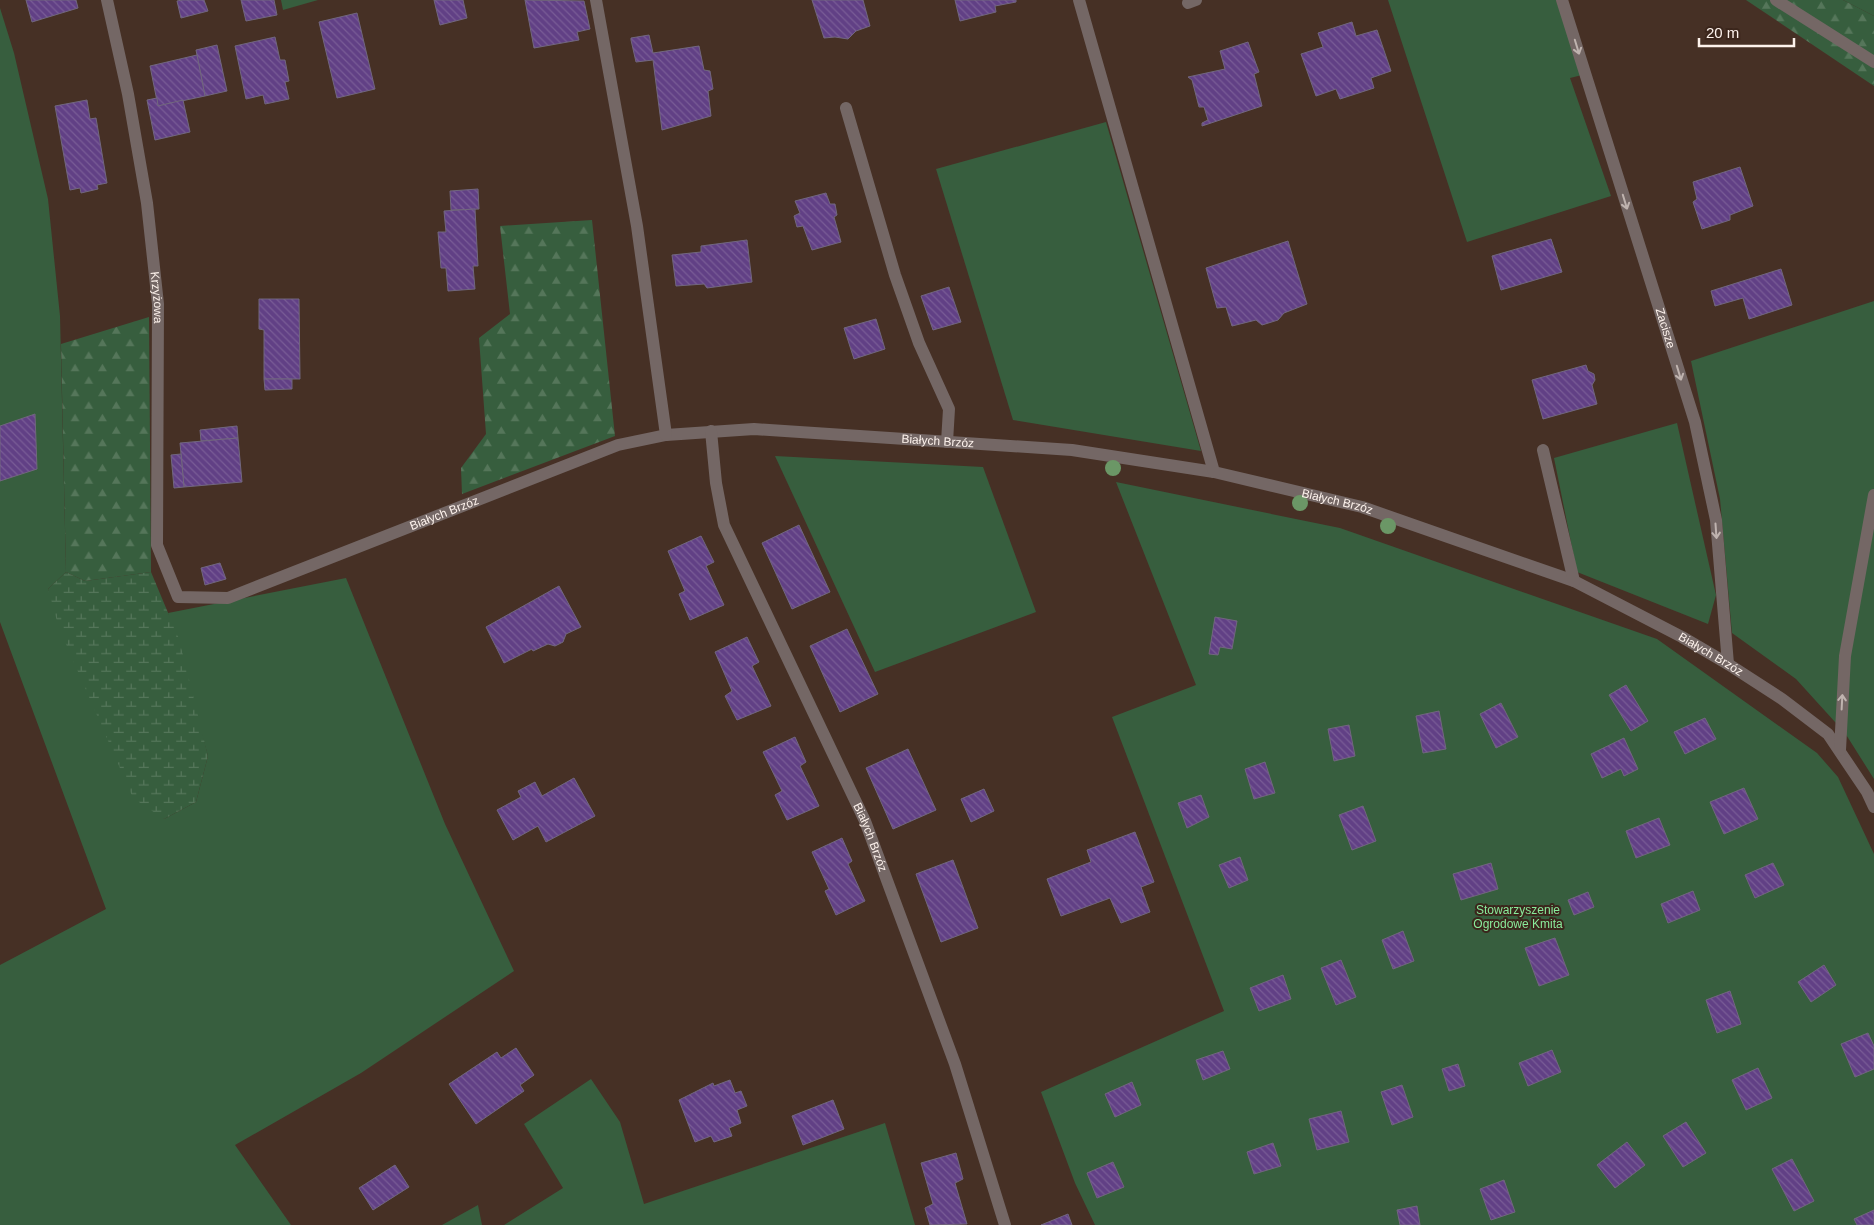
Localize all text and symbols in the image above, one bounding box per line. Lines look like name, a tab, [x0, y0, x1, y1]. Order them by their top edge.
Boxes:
scale bar	[1699, 15, 1794, 47]
text: 20 m	[1706, 24, 1739, 41]
one-way arrow	[1572, 38, 1582, 54]
one-way arrow	[1621, 193, 1631, 209]
street label: Krzyżowa	[148, 271, 165, 324]
street label: Zacisze	[1653, 306, 1678, 350]
one-way arrow	[1675, 365, 1685, 381]
street label: Białych Brzóz	[901, 432, 975, 451]
street label: Białych Brzóz	[1300, 486, 1375, 517]
street label: Białych Brzóz	[408, 493, 481, 533]
one-way arrow	[1712, 523, 1721, 539]
street label: Białych Brzóz	[1676, 630, 1746, 679]
one-way arrow	[1838, 694, 1847, 710]
street label: Białych Brzóz	[850, 801, 890, 874]
park label: Stowarzyszenie Ogrodowe Kmita	[1473, 903, 1563, 931]

